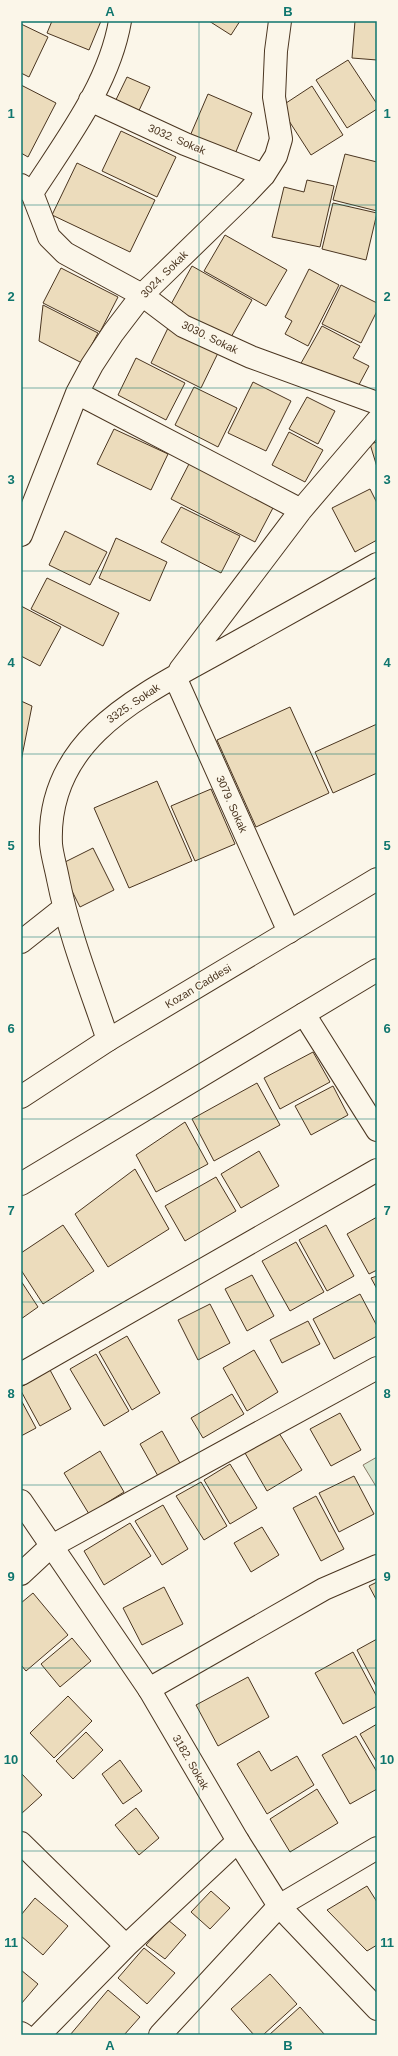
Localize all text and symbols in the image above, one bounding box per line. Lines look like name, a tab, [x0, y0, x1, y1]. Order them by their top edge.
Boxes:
text: A	[105, 4, 115, 19]
text: B	[283, 4, 293, 19]
text: 1	[7, 106, 15, 121]
text: 1	[383, 106, 391, 121]
street label: 3032. Sokak	[147, 122, 208, 157]
street label: 3024. Sokak	[138, 248, 190, 300]
text: 2	[7, 289, 15, 304]
text: 2	[383, 289, 391, 304]
street label: 3030. Sokak	[180, 318, 241, 356]
text: 3	[7, 472, 15, 487]
text: 3	[383, 472, 391, 487]
text: 4	[7, 655, 15, 670]
text: 4	[383, 655, 391, 670]
street label: 3325. Sokak	[104, 681, 162, 725]
street label: 3079. Sokak	[214, 774, 250, 835]
text: 5	[7, 838, 15, 853]
text: 5	[383, 838, 391, 853]
street label: Kozan Caddesi	[163, 962, 233, 1010]
text: 6	[7, 1021, 15, 1036]
text: 6	[383, 1021, 391, 1036]
text: 7	[7, 1203, 15, 1218]
text: 7	[383, 1203, 391, 1218]
text: 8	[7, 1386, 15, 1401]
text: 8	[383, 1386, 391, 1401]
text: 9	[7, 1569, 15, 1584]
text: 9	[383, 1569, 391, 1584]
street label: 3182. Sokak	[171, 1733, 212, 1792]
text: 10	[4, 1752, 18, 1767]
text: 10	[380, 1752, 394, 1767]
text: 11	[4, 1935, 18, 1950]
text: 11	[380, 1935, 394, 1950]
text: A	[105, 2038, 115, 2053]
text: B	[283, 2038, 293, 2053]

